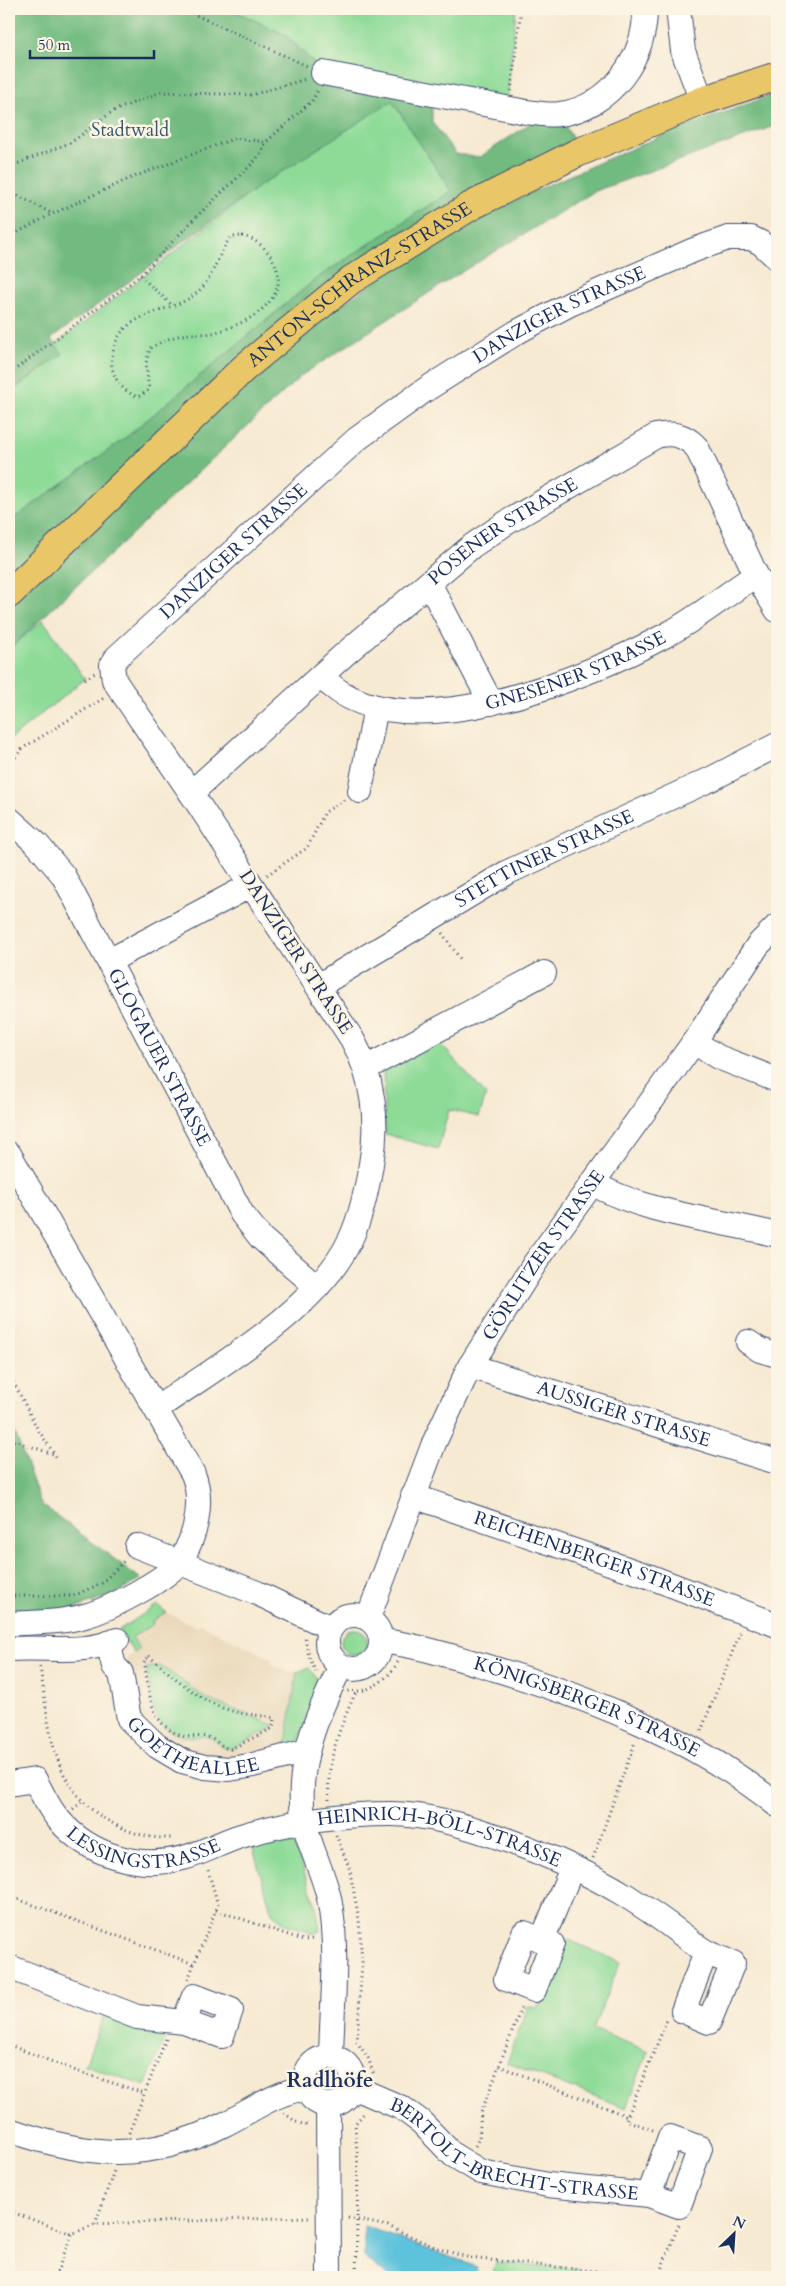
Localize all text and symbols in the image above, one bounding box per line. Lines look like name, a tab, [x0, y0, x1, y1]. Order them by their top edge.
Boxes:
scale bar	[30, 28, 154, 60]
text: 50 m	[38, 35, 70, 55]
park label: Stadtwald	[91, 117, 169, 143]
street label: ANTON-SCHRANZ-STRASSE	[242, 196, 477, 373]
street label: DANZIGER STRASSE	[468, 260, 650, 370]
street label: POSENER STRASSE	[422, 471, 582, 591]
street label: DANZIGER STRASSE	[154, 477, 313, 625]
street label: GNESENER STRASSE	[483, 625, 670, 717]
street label: STETTINER STRASSE	[450, 803, 638, 914]
street label: DANZIGER STRASSE	[233, 865, 359, 1039]
street label: GLOGAUER STRASSE	[101, 964, 217, 1151]
street label: GÖRLITZER STRASSE	[476, 1165, 611, 1346]
street label: AUSSIGER STRASSE	[534, 1375, 714, 1453]
street label: REICHENBERGER STRASSE	[471, 1505, 719, 1613]
street label: KÖNIGSBERGER STRASSE	[471, 1650, 705, 1764]
street label: GOETHEALLEE	[121, 1711, 262, 1783]
street label: HEINRICH-BÖLL-STRASSE	[315, 1801, 565, 1874]
street label: LESSINGSTRASSE	[61, 1820, 225, 1875]
district label: Radlhöfe	[287, 2066, 373, 2095]
street label: BERTOLT-BRECHT-STRASSE	[386, 2091, 640, 2207]
north arrow	[708, 2208, 758, 2258]
text: N	[730, 2211, 749, 2234]

